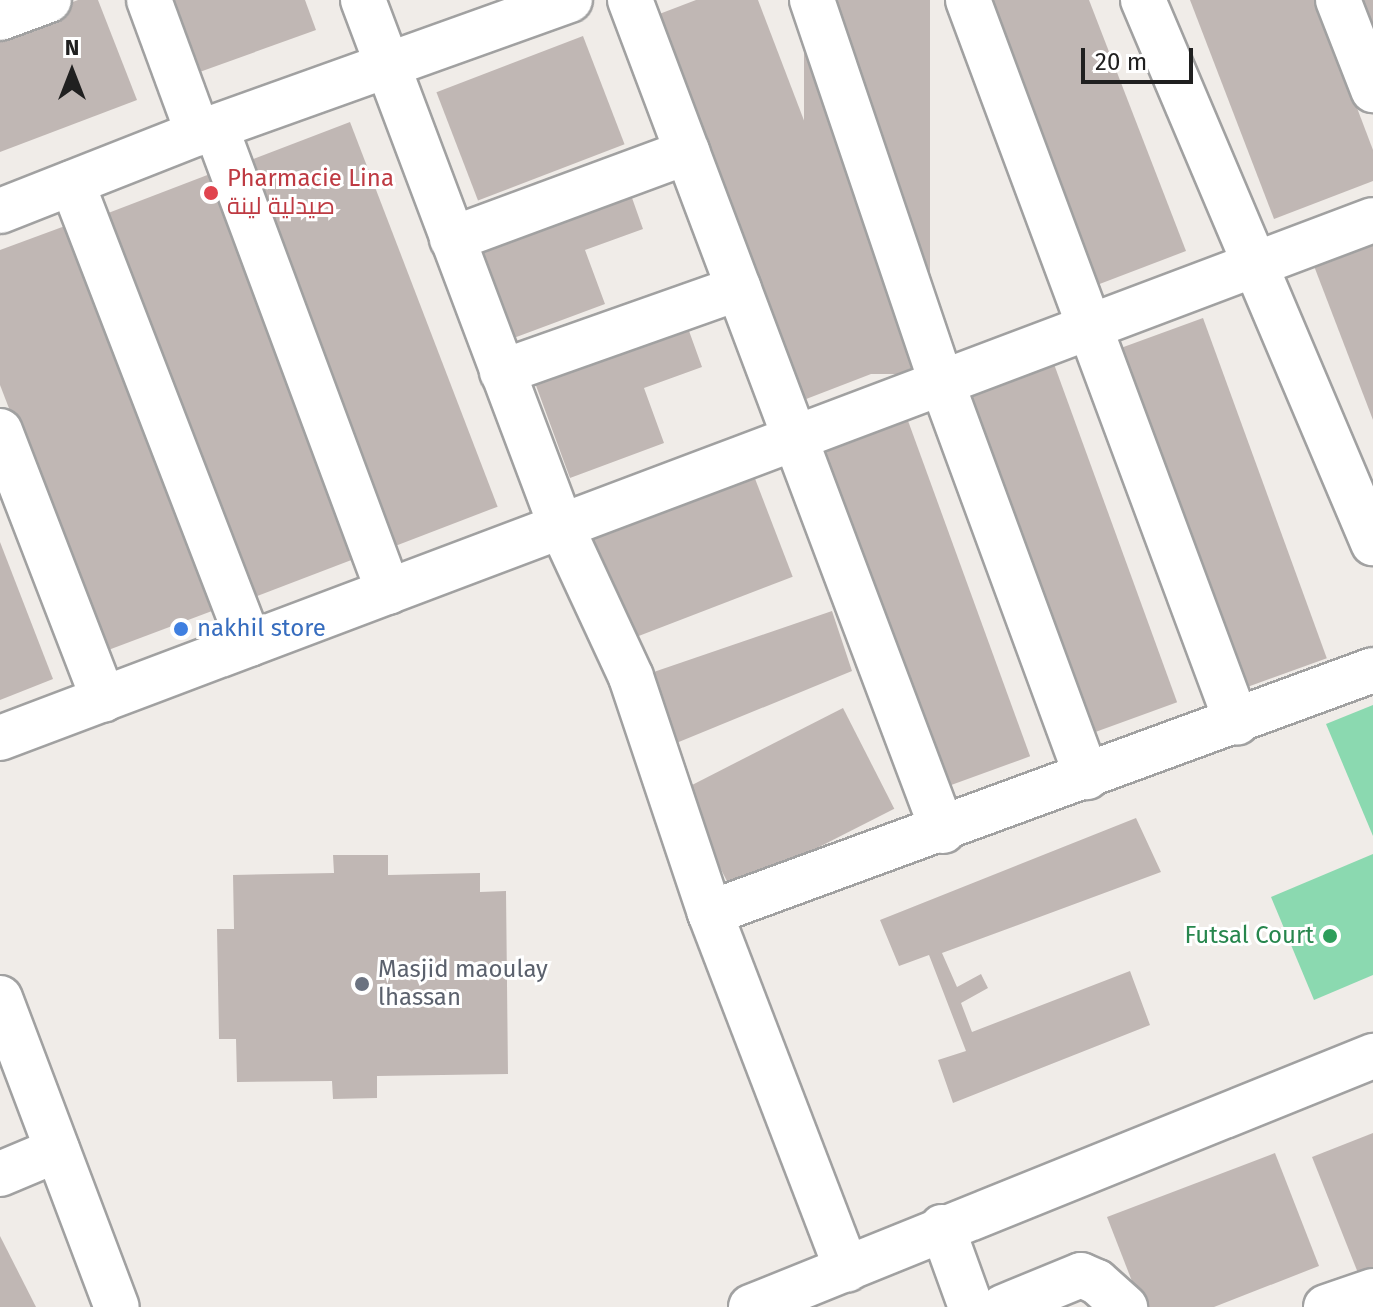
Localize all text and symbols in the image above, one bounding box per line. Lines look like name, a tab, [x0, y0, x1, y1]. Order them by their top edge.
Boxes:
north arrow	[32, 32, 112, 112]
scale bar	[1085, 32, 1197, 82]
text: N	[65, 34, 79, 61]
text: 20 m	[1095, 48, 1147, 76]
place label: Pharmacie Lina صيدلية لينة	[227, 165, 394, 221]
marker: Pharmacie Lina صيدلية لينة	[202, 184, 220, 202]
place label: nakhil store	[197, 615, 326, 643]
marker: nakhil store	[172, 620, 190, 638]
place label: Futsal Court	[1184, 922, 1314, 950]
marker: Futsal Court	[1321, 927, 1339, 945]
place label: Masjid maoulay lhassan	[378, 956, 548, 1012]
marker: Masjid maoulay lhassan	[353, 975, 371, 993]

